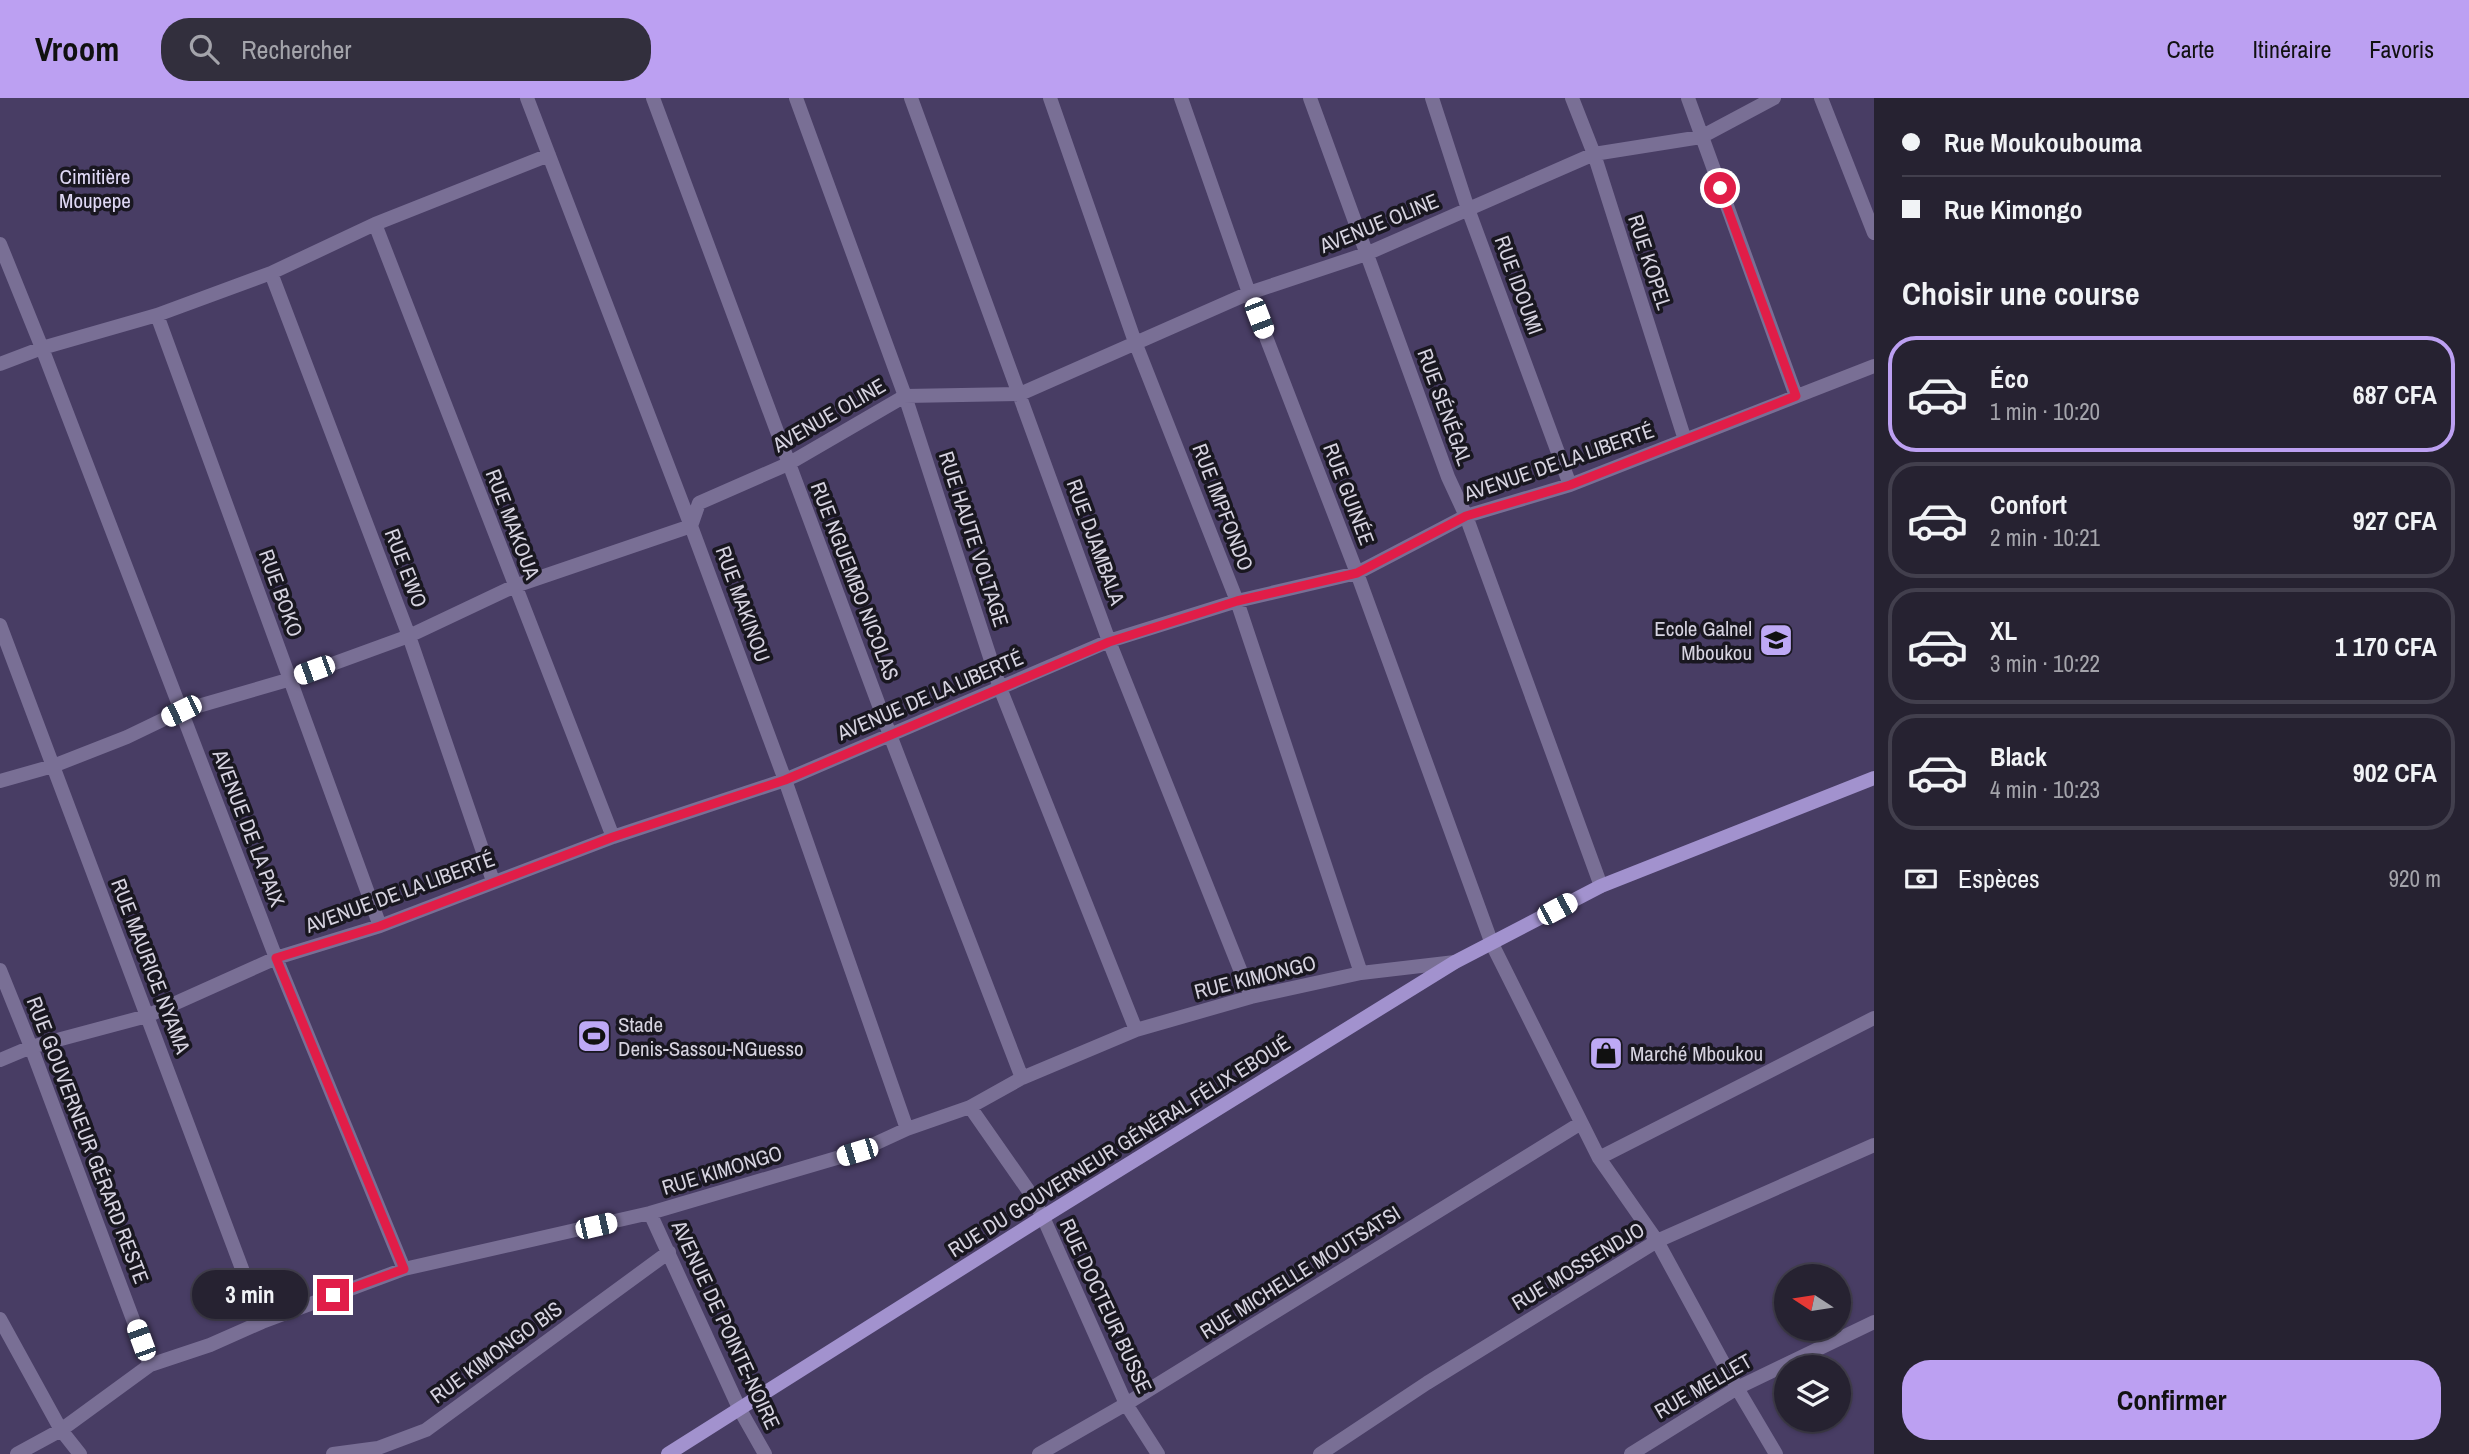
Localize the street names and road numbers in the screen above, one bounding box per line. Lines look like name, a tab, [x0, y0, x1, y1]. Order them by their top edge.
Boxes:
street label: AVENUE OLINE	[1314, 186, 1443, 260]
street label: RUE KOPEL	[1621, 211, 1679, 314]
street label: RUE IDOUMI	[1488, 231, 1550, 339]
street label: RUE SÉNÉGAL	[1410, 344, 1480, 470]
street label: AVENUE OLINE	[766, 371, 891, 460]
street label: AVENUE DE LA LIBERTÉ	[1459, 416, 1658, 509]
street label: RUE IMPFONDO	[1185, 439, 1261, 575]
street label: RUE GUINÉE	[1316, 439, 1382, 549]
street label: RUE HAUTE VOLTAGE	[932, 447, 1016, 631]
street label: RUE MAKOUA	[479, 465, 547, 584]
street label: RUE DJAMBALA	[1060, 475, 1132, 609]
street label: RUE NGUEMBO NICOLAS	[804, 478, 906, 684]
street label: RUE EWO	[378, 524, 434, 612]
street label: RUE MAKINOU	[709, 542, 777, 666]
street label: RUE BOKO	[252, 545, 310, 641]
street label: AVENUE DE LA LIBERTÉ	[832, 643, 1027, 748]
street label: AVENUE DE LA PAIX	[205, 744, 292, 911]
street label: AVENUE DE LA LIBERTÉ	[300, 844, 499, 940]
street label: RUE MAURICE NYAMA	[104, 874, 198, 1058]
street label: RUE KIMONGO	[1191, 948, 1319, 1006]
street label: RUE GOUVERNEUR GÉRARD RESTE	[20, 992, 156, 1288]
street label: RUE DU GOUVERNEUR GÉNÉRAL FÉLIX EBOUÉ	[942, 1028, 1296, 1264]
street label: RUE KIMONGO	[658, 1138, 786, 1202]
street label: RUE MICHELLE MOUTSATSI	[1194, 1198, 1406, 1346]
street label: RUE DOCTEUR BUSSE	[1053, 1214, 1159, 1398]
street label: AVENUE DE POINTE-NOIRE	[664, 1215, 787, 1434]
street label: RUE MOSSENDJO	[1506, 1215, 1650, 1317]
street label: RUE KIMONGO BIS	[424, 1294, 568, 1410]
street label: RUE MELLET	[1649, 1346, 1757, 1426]

